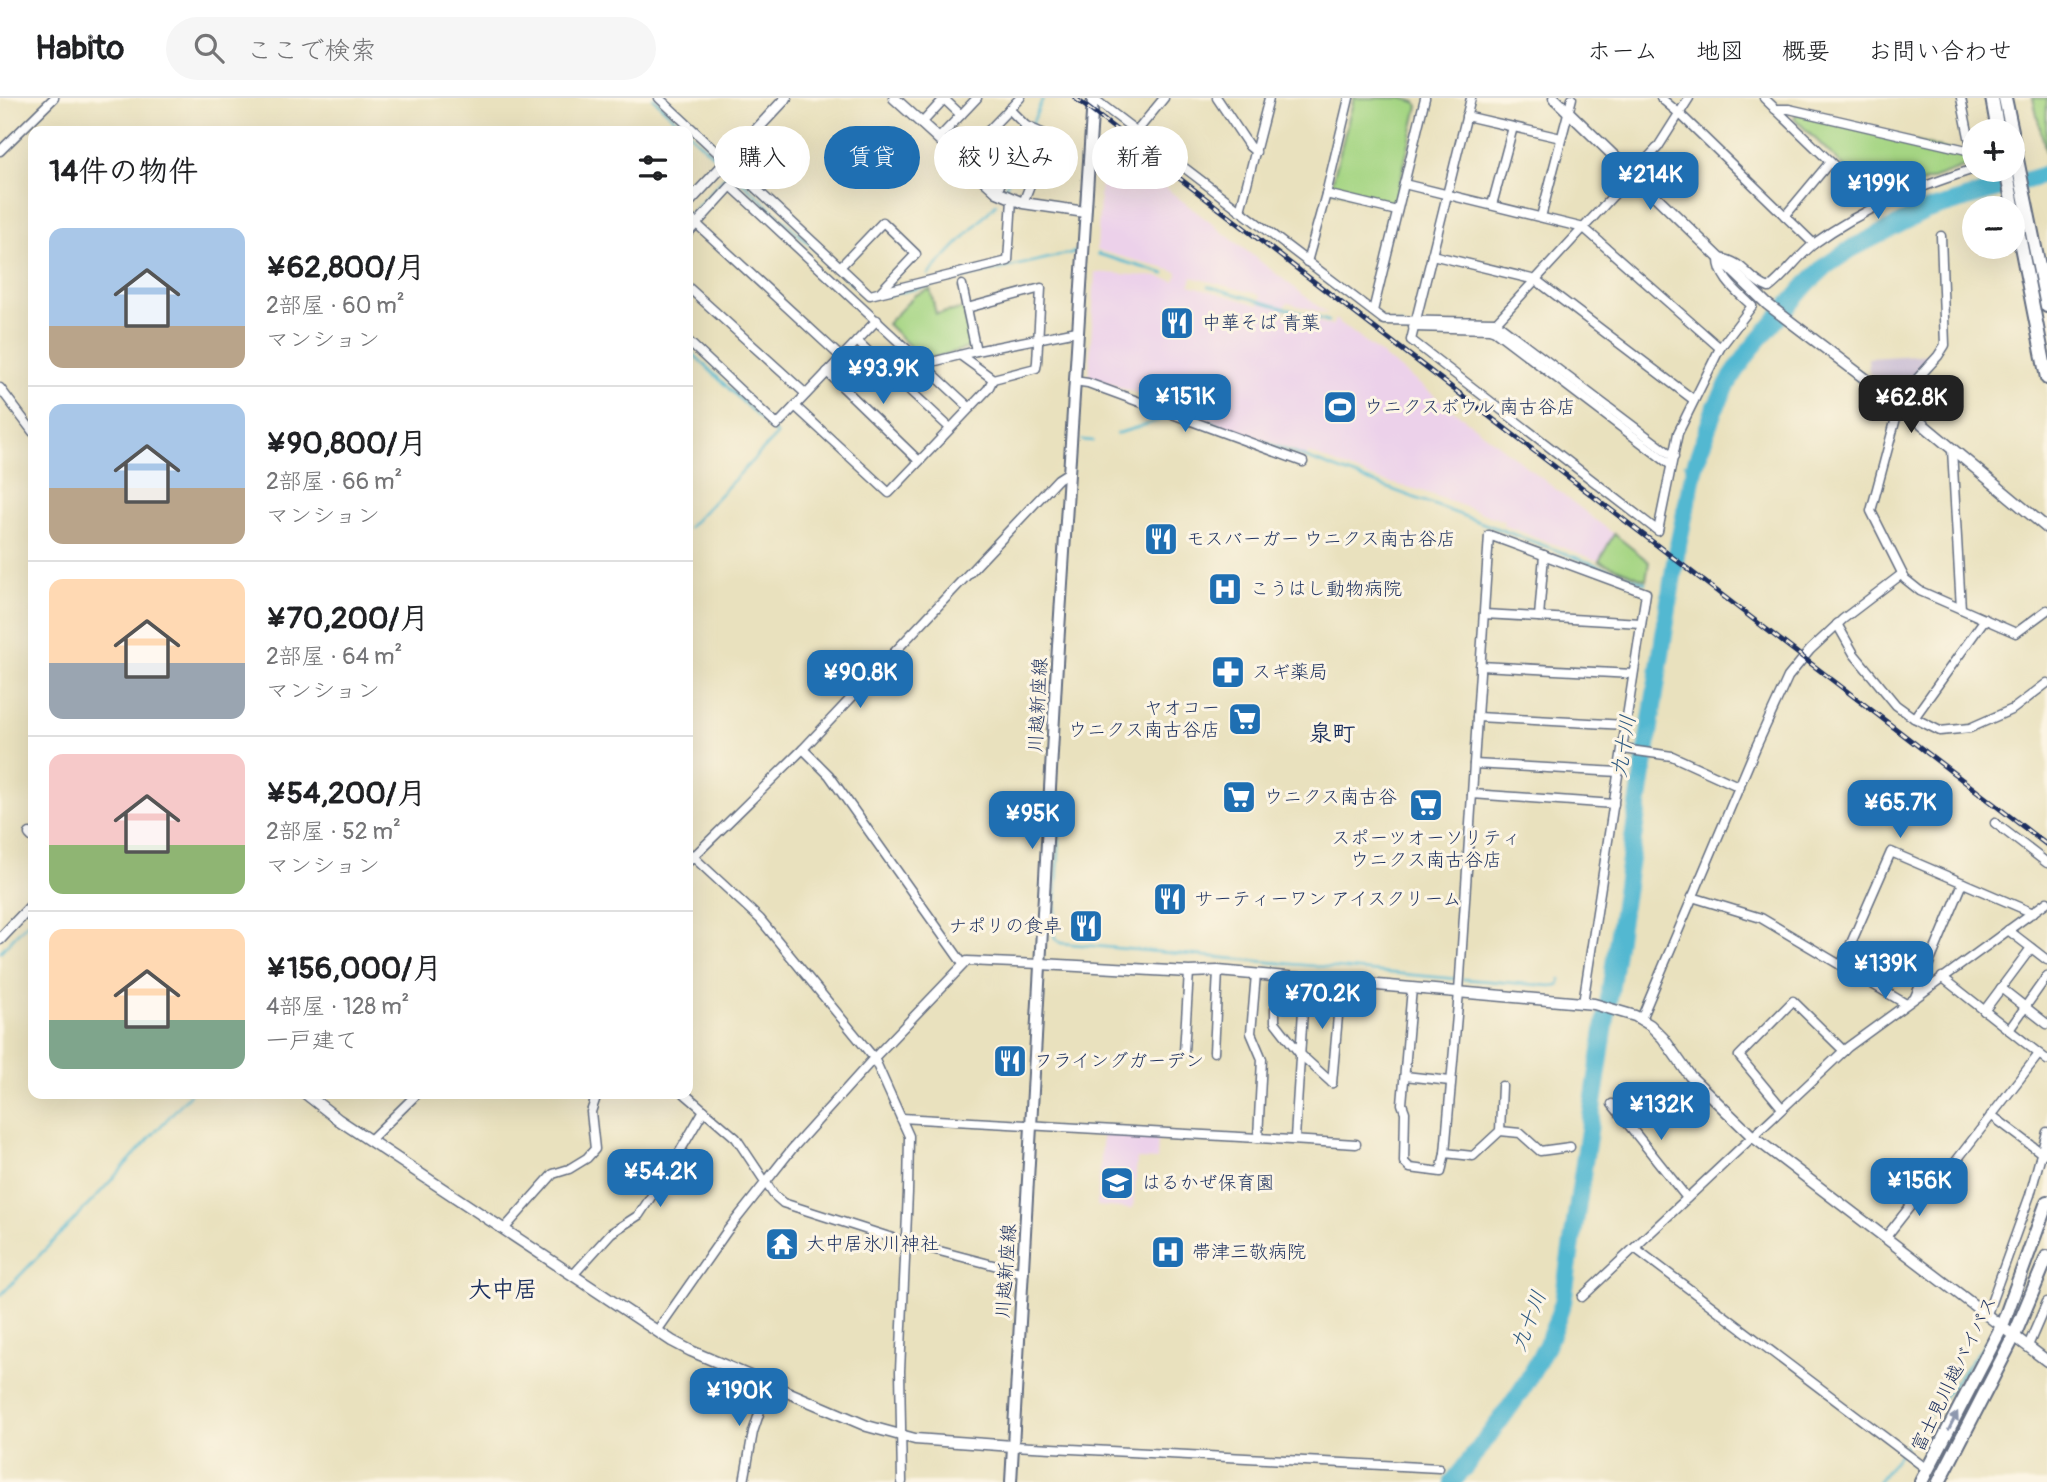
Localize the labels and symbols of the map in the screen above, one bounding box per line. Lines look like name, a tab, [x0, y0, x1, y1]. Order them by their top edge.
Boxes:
pin: ¥214K	[1601, 152, 1699, 212]
pin: ¥199K	[1829, 162, 1927, 221]
restaurant icon: 中華そば 青葉	[1158, 304, 1196, 342]
place label: 中華そば 青葉	[1202, 311, 1320, 335]
pin: ¥93.9K	[826, 346, 940, 406]
pin: ¥151K	[1136, 374, 1234, 434]
pin: ¥62.8K	[1854, 376, 1968, 435]
sports icon: ウニクスボウル 南古谷店	[1321, 388, 1359, 426]
place label: ウニクスボウル 南古谷店	[1364, 395, 1576, 419]
restaurant icon: モスバーガー ウニクス南古谷店	[1142, 520, 1180, 558]
place label: モスバーガー ウニクス南古谷店	[1186, 527, 1456, 551]
hospital icon: こうはし動物病院	[1206, 570, 1244, 608]
place label: こうはし動物病院	[1250, 577, 1402, 601]
pin: ¥90.8K	[803, 650, 917, 710]
pharmacy icon: スギ薬局	[1209, 653, 1247, 691]
street label: 川越新座線	[1024, 657, 1052, 753]
place label: スギ薬局	[1252, 660, 1328, 684]
place label: ヤオコー ウニクス南古谷店	[1068, 696, 1220, 742]
supermarket icon: ヤオコー ウニクス南古谷店	[1226, 700, 1264, 738]
water label: 九十川	[1606, 713, 1642, 779]
district label: 泉町	[1309, 719, 1355, 748]
supermarket icon: ウニクス南古谷	[1220, 778, 1258, 816]
pin: ¥65.7K	[1843, 780, 1957, 840]
place label: ウニクス南古谷	[1264, 785, 1397, 809]
supermarket icon: スポーツオーソリティ ウニクス南古谷店	[1407, 786, 1445, 824]
pin: ¥95K	[991, 792, 1073, 851]
place label: スポーツオーソリティ ウニクス南古谷店	[1331, 826, 1521, 872]
restaurant icon: サーティーワン アイスクリーム	[1151, 880, 1189, 918]
place label: サーティーワン アイスクリーム	[1194, 887, 1461, 911]
restaurant icon: ナポリの食卓	[1067, 907, 1105, 945]
place label: ナポリの食卓	[948, 914, 1062, 938]
pin: ¥139K	[1836, 942, 1934, 1001]
pin: ¥70.2K	[1265, 972, 1379, 1031]
restaurant icon: フライングガーデン	[991, 1042, 1029, 1080]
place label: フライングガーデン	[1034, 1049, 1204, 1073]
pin: ¥132K	[1612, 1082, 1710, 1142]
pin: ¥54.2K	[603, 1150, 717, 1209]
pin: ¥156K	[1870, 1158, 1968, 1218]
school or university icon: はるかぜ保育園	[1098, 1164, 1136, 1202]
place label: はるかぜ保育園	[1142, 1171, 1275, 1195]
street label: 川越新座線	[991, 1223, 1021, 1319]
temple icon: 大中居氷川神社	[763, 1225, 801, 1263]
place label: 大中居氷川神社	[806, 1232, 939, 1256]
hospital icon: 帯津三敬病院	[1149, 1233, 1187, 1271]
place label: 帯津三敬病院	[1192, 1240, 1306, 1264]
district label: 大中居	[469, 1275, 538, 1304]
water label: 九十川	[1505, 1287, 1553, 1355]
street label: 富士見川越バイパス	[1906, 1292, 2002, 1456]
pin: ¥190K	[690, 1368, 788, 1428]
one-way arrow	[1947, 1412, 1959, 1431]

